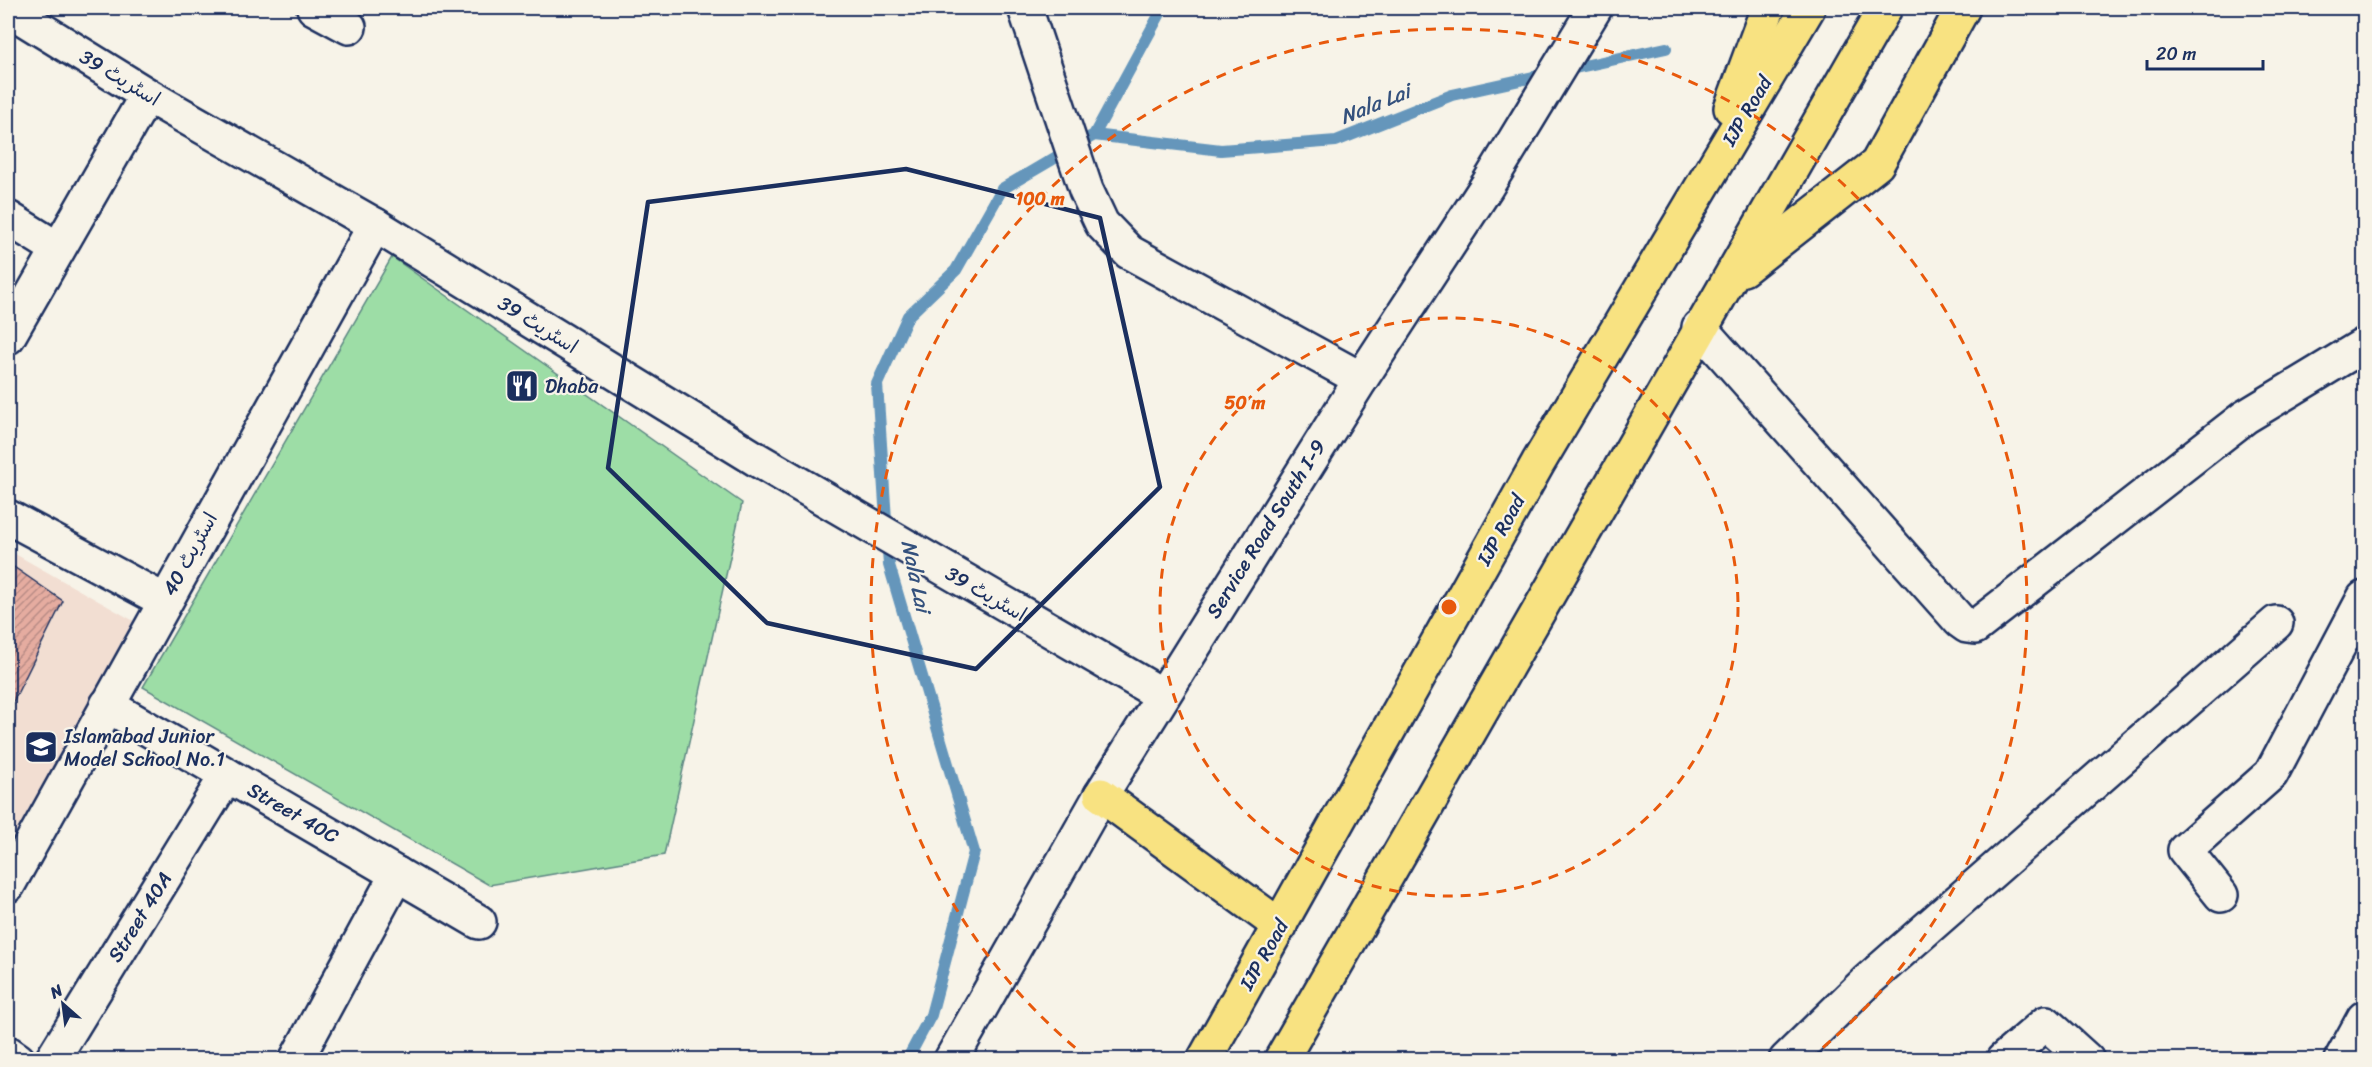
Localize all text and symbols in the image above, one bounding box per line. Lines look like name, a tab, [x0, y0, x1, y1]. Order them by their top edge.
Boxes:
scale bar	[2147, 33, 2262, 71]
text: 20 m	[2156, 38, 2196, 70]
street label: اسٹریٹ 39	[73, 40, 167, 116]
street label: IJP Road	[1712, 68, 1783, 154]
water label: Nala Lai	[1334, 71, 1420, 135]
text: 100 m	[1016, 183, 1065, 215]
street label: اسٹریٹ 39	[491, 286, 585, 364]
restaurant icon: Dhaba	[504, 368, 540, 404]
place label: Dhaba	[545, 369, 599, 404]
text: 50 m	[1225, 387, 1266, 419]
street label: Service Road South I-9	[1197, 432, 1335, 626]
street label: IJP Road	[1467, 487, 1536, 573]
street label: اسٹریٹ 40	[153, 506, 227, 602]
water label: Nala Lai	[890, 536, 943, 620]
street label: اسٹریٹ 39	[938, 556, 1034, 632]
centre of rings	[1439, 597, 1459, 617]
place label: Islamabad Junior Model School No.1	[63, 719, 225, 777]
school or university icon: Islamabad Junior Model School No.1	[23, 729, 59, 765]
street label: Street 40C	[241, 773, 346, 854]
street label: Street 40A	[98, 865, 182, 969]
street label: IJP Road	[1229, 912, 1299, 998]
north arrow	[33, 974, 93, 1034]
text: N	[44, 975, 69, 1007]

